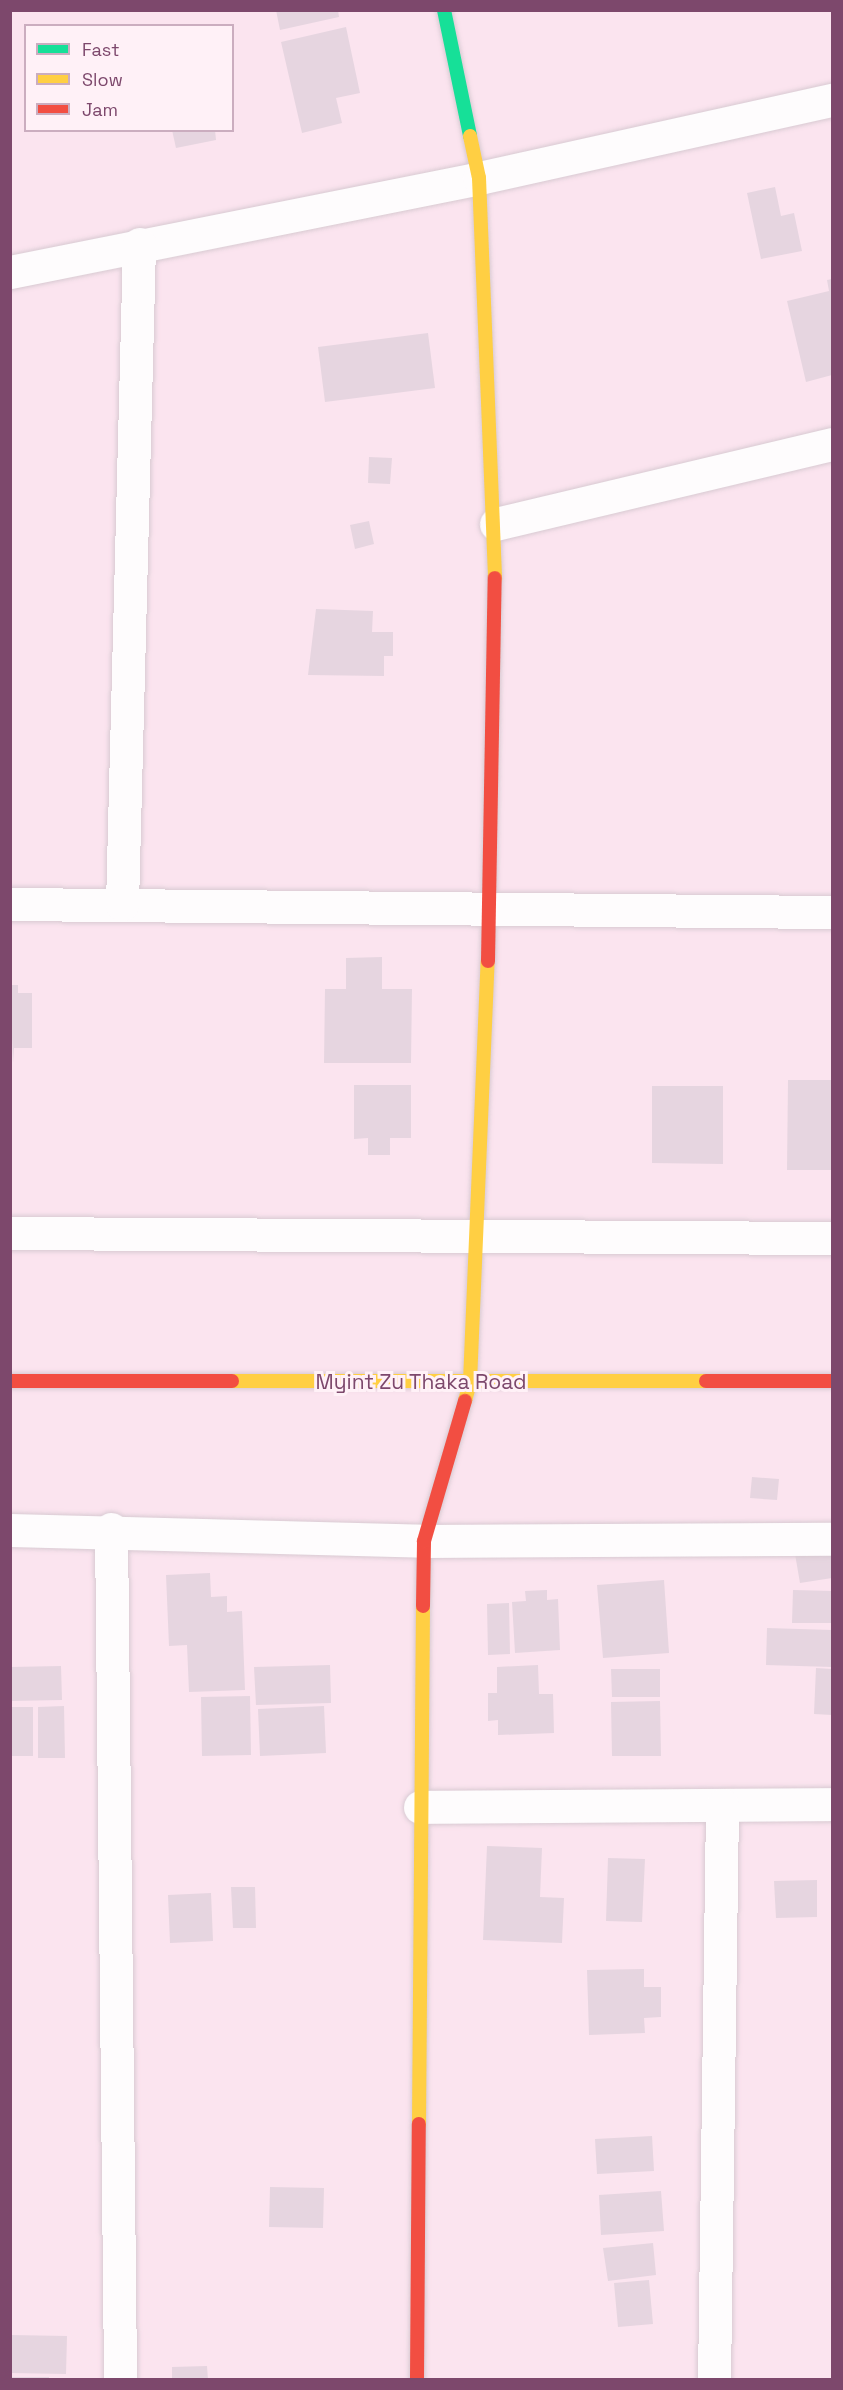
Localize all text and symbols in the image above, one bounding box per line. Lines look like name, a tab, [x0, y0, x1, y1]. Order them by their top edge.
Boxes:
legend	[24, 24, 234, 132]
text: Fast	[82, 38, 119, 61]
text: Slow	[82, 68, 123, 91]
text: Jam	[82, 98, 118, 121]
street label: Myint Zu Thaka Road	[315, 1369, 527, 1395]

